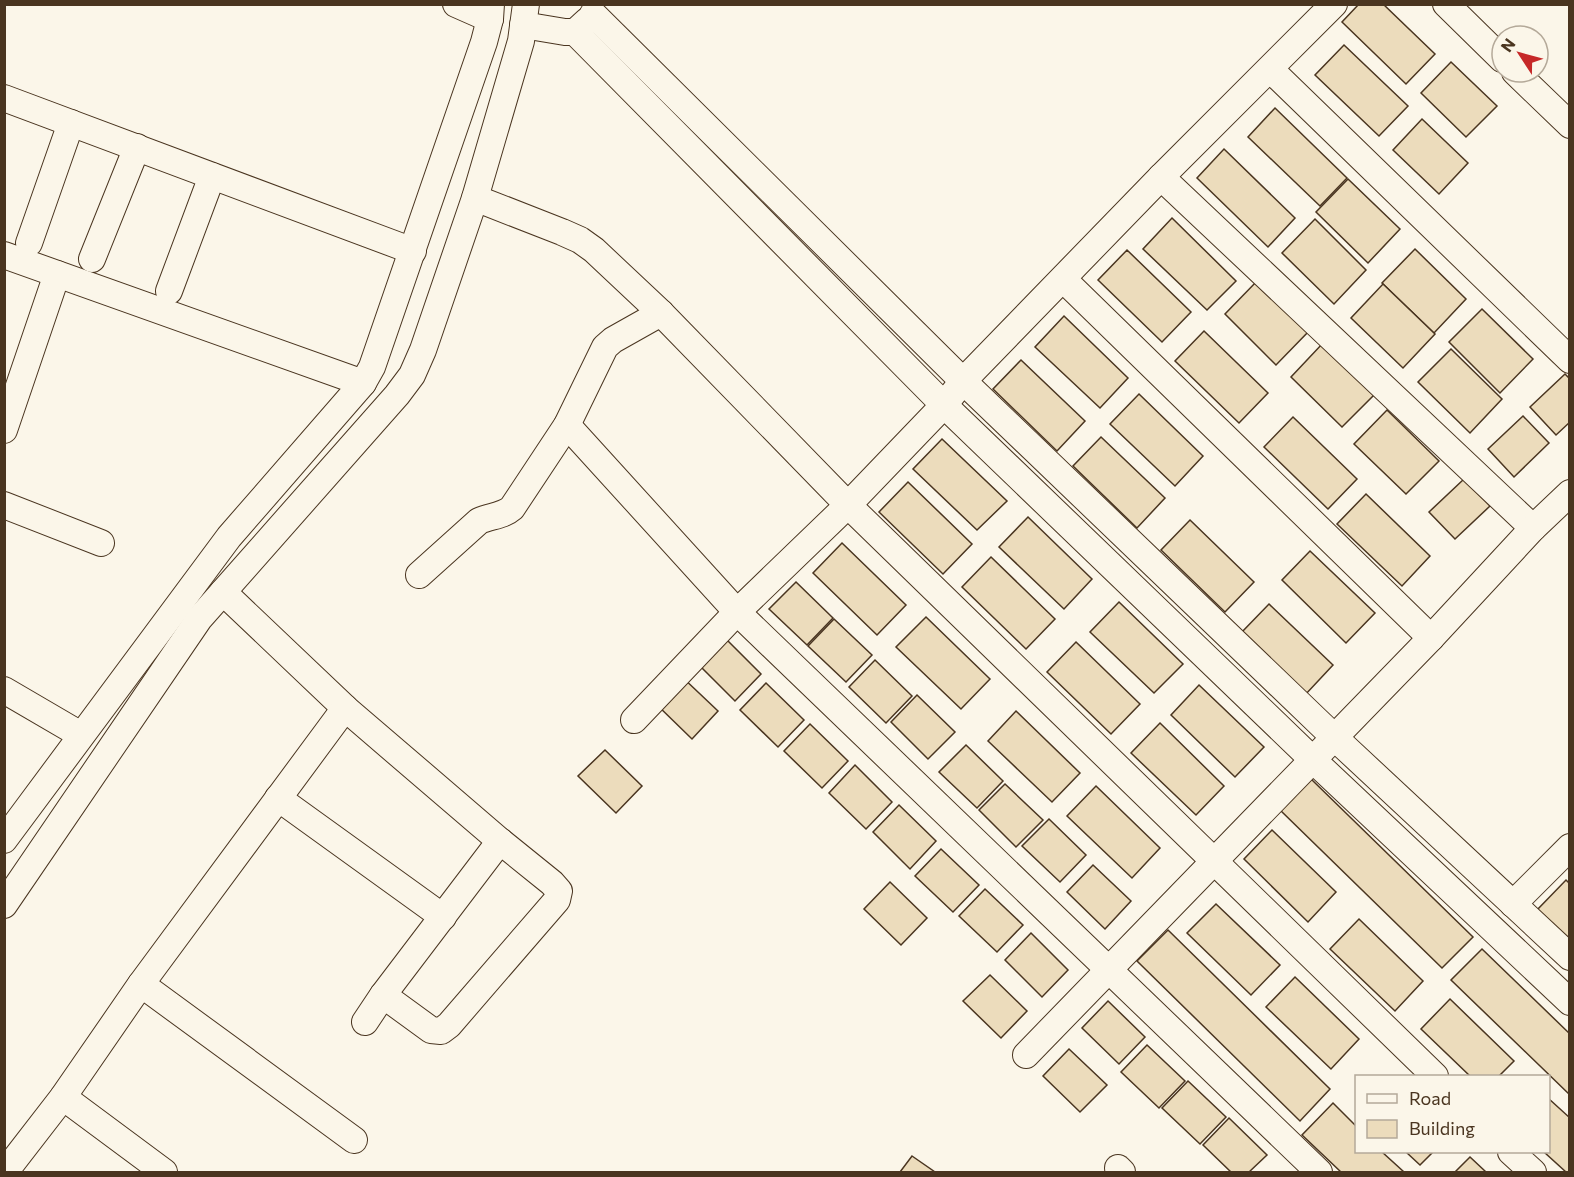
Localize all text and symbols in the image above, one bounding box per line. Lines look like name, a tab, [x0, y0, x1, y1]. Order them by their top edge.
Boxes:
north arrow	[1490, 24, 1550, 84]
text: N	[1496, 34, 1519, 55]
legend	[1355, 1075, 1550, 1153]
text: Road	[1409, 1087, 1451, 1109]
text: Building	[1409, 1117, 1475, 1139]

